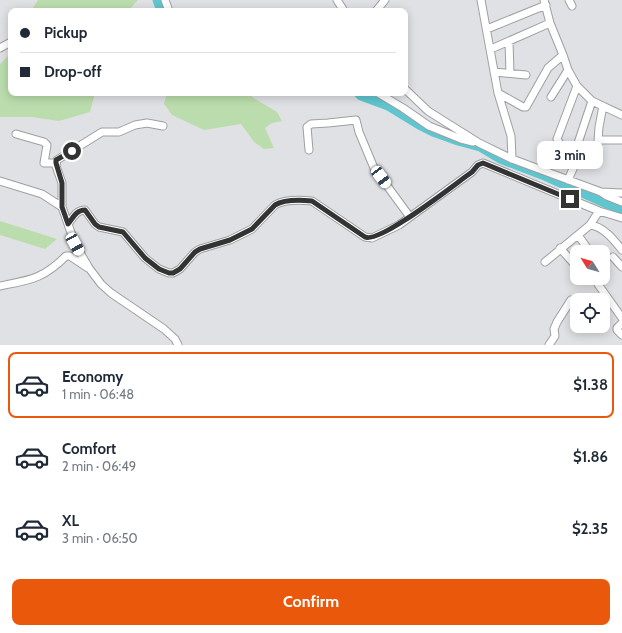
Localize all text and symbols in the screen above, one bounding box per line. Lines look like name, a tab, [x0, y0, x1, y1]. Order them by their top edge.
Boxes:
text: Pickup	[44, 24, 87, 42]
text: Drop-off	[44, 63, 102, 81]
callout: 3 min	[537, 141, 603, 169]
route start	[63, 142, 81, 160]
text: 3 min	[554, 147, 586, 163]
car	[369, 164, 393, 190]
route end	[561, 190, 579, 208]
car	[64, 231, 86, 257]
north arrow	[570, 245, 610, 285]
map controls	[570, 245, 610, 333]
button: locate	[570, 293, 610, 333]
icon: car	[14, 367, 50, 403]
text: Economy	[62, 368, 123, 386]
text: $1.38	[573, 376, 608, 394]
text: 1 min · 06:48	[62, 386, 134, 402]
icon: car	[14, 439, 50, 475]
text: Comfort	[62, 440, 116, 458]
text: $1.86	[573, 448, 608, 466]
text: 2 min · 06:49	[62, 458, 136, 474]
icon: car	[14, 511, 50, 547]
text: XL	[62, 512, 79, 530]
text: $2.35	[572, 520, 608, 538]
text: 3 min · 06:50	[62, 530, 138, 546]
button: Confirm	[12, 579, 610, 625]

